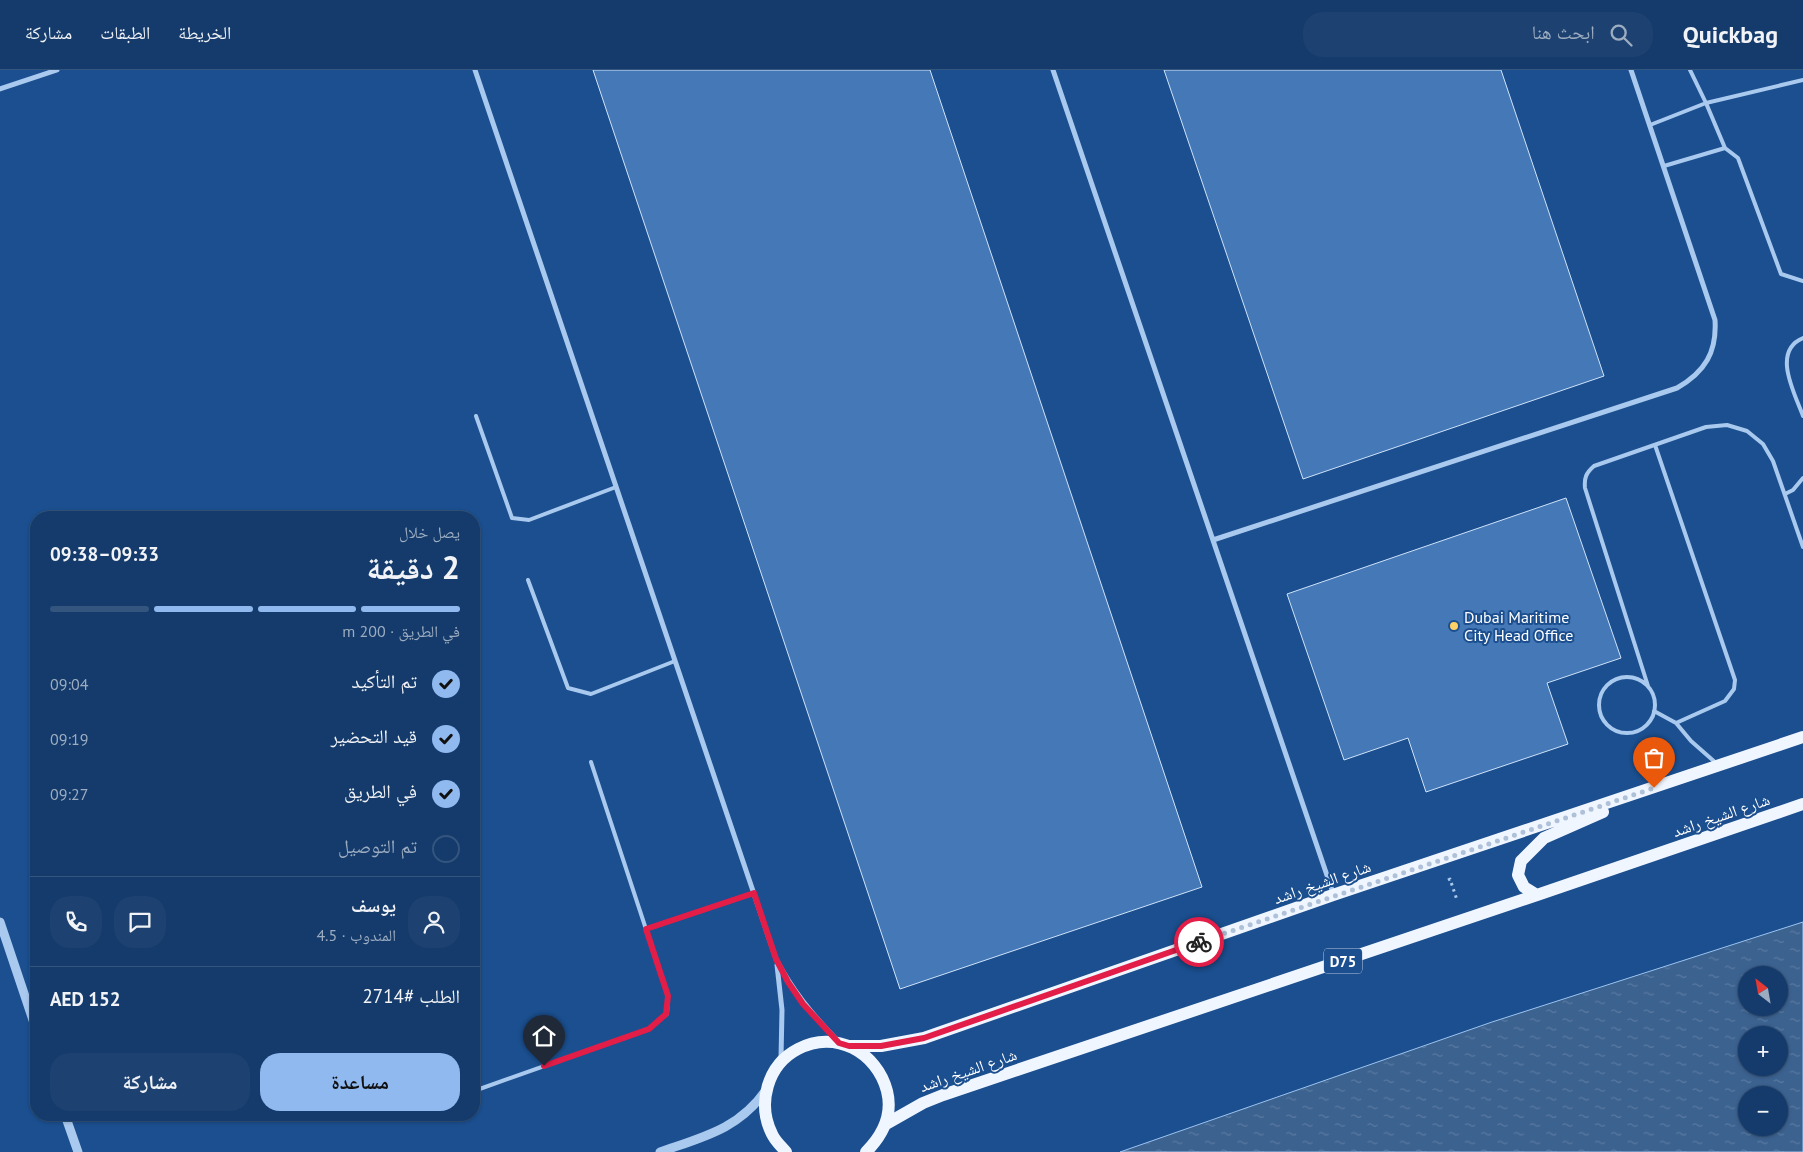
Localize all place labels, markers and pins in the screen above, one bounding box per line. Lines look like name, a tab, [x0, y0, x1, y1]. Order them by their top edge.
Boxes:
place label: Dubai Maritime City Head Office	[1464, 607, 1573, 645]
marker: Dubai Maritime City Head Office	[1448, 620, 1460, 632]
pin	[1633, 737, 1675, 788]
pin	[523, 1015, 565, 1066]

